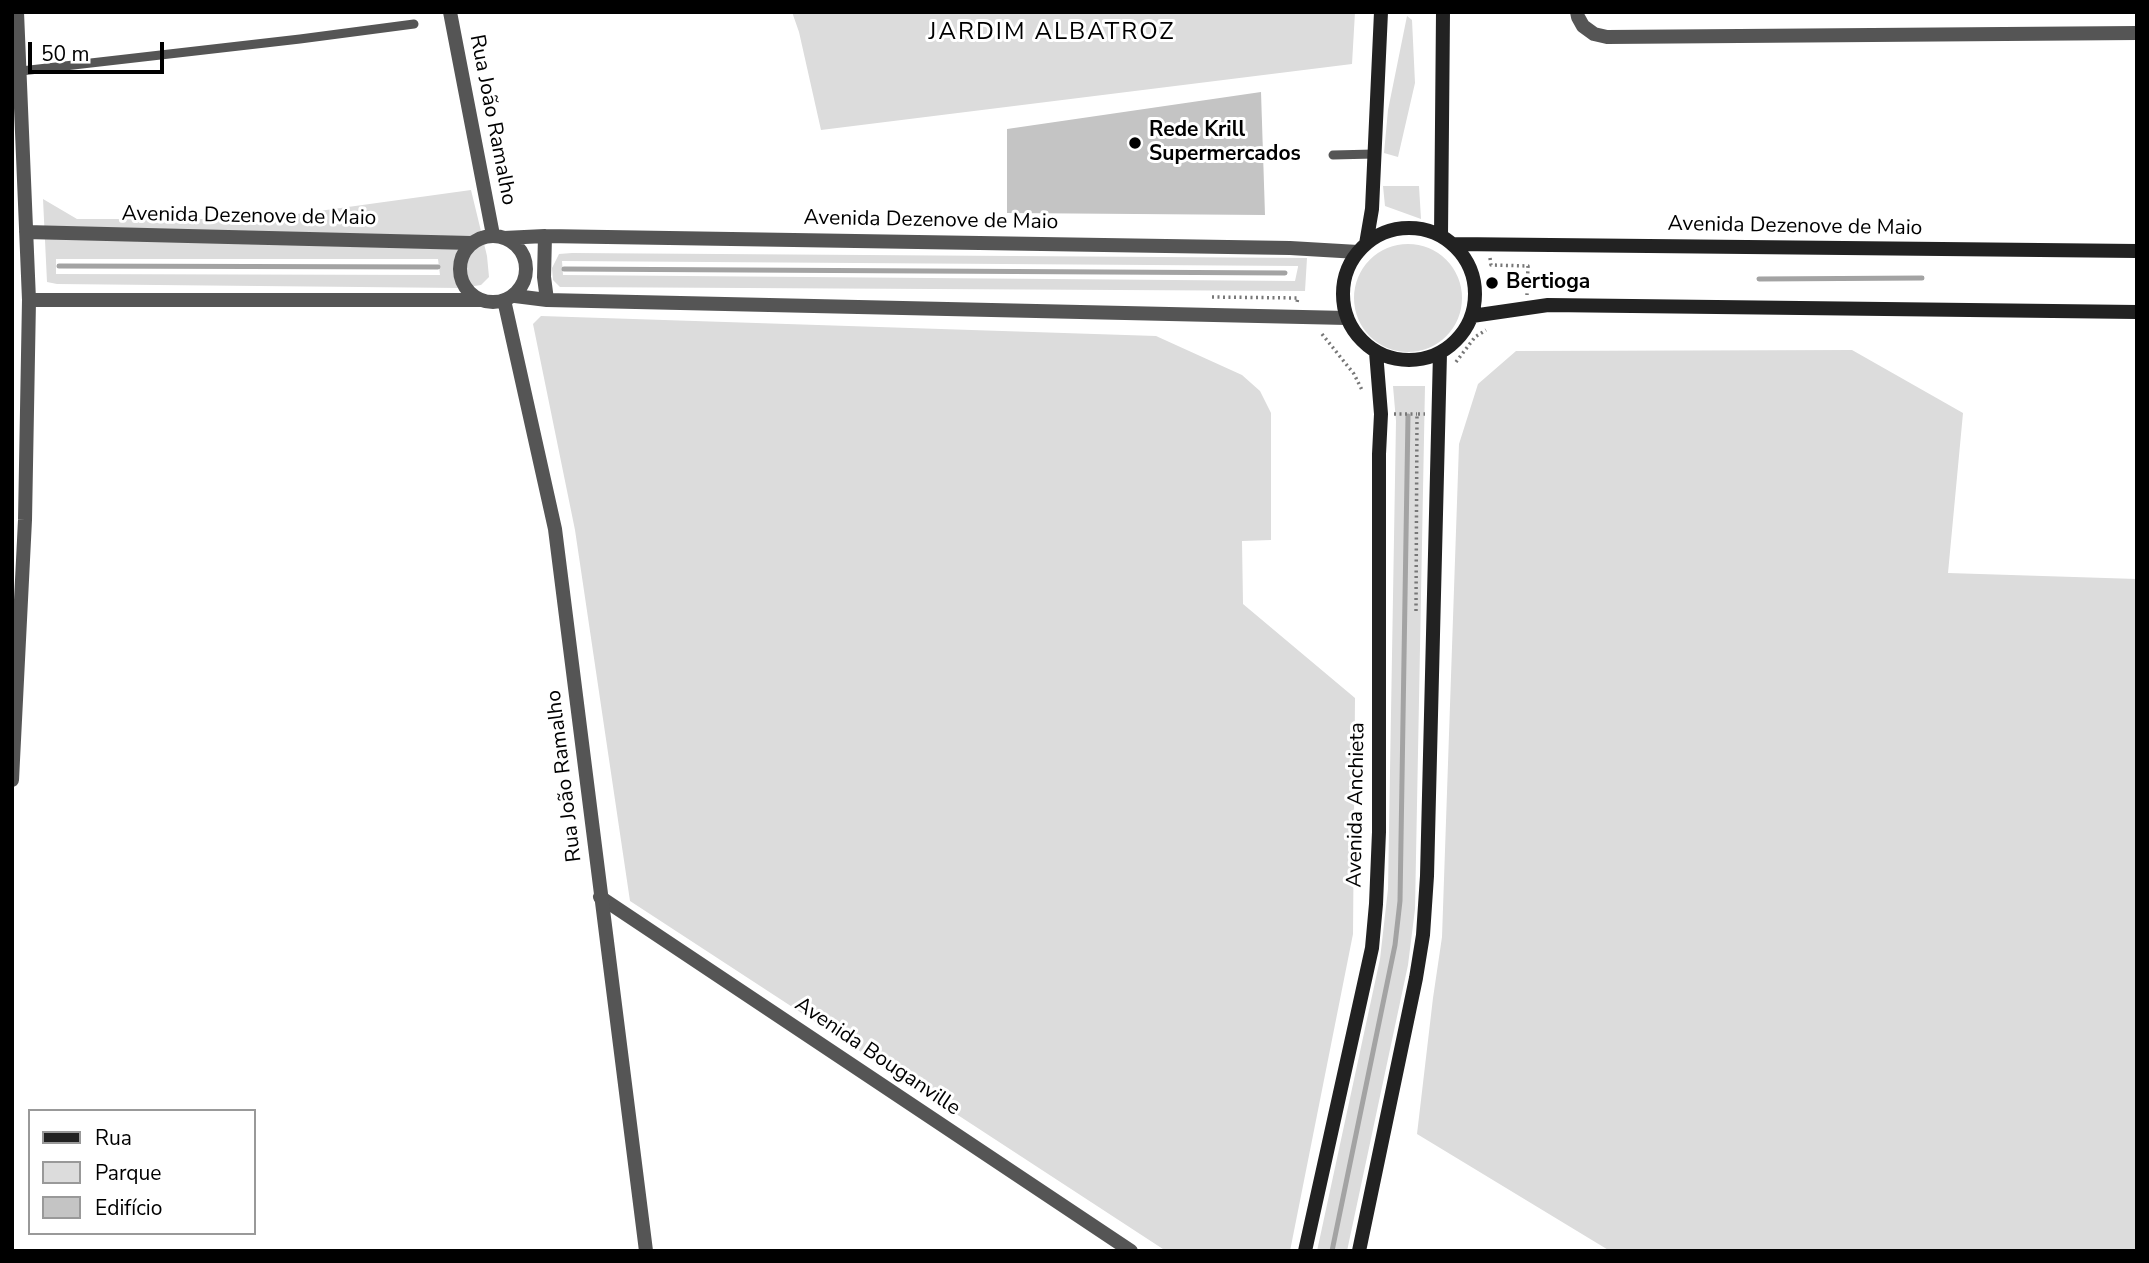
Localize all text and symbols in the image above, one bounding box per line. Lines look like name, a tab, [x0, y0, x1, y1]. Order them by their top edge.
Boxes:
district label: JARDIM ALBATROZ	[930, 19, 1174, 47]
scale bar	[32, 28, 168, 72]
street label: Rua João Ramalho	[463, 33, 521, 207]
text: 50 m	[41, 40, 90, 68]
place label: Rede Krill Supermercados	[1149, 118, 1301, 168]
marker: Rede Krill Supermercados	[1127, 135, 1143, 151]
street label: Avenida Dezenove de Maio	[121, 202, 377, 232]
street label: Avenida Dezenove de Maio	[803, 206, 1059, 236]
street label: Avenida Dezenove de Maio	[1667, 212, 1923, 242]
place label: Bertioga	[1506, 270, 1590, 296]
marker: Bertioga	[1484, 275, 1500, 291]
street label: Rua João Ramalho	[542, 689, 588, 863]
street label: Avenida Anchieta	[1343, 722, 1371, 888]
street label: Avenida Bouganville	[789, 992, 965, 1122]
legend	[28, 1109, 256, 1235]
text: Rua	[95, 1124, 132, 1152]
text: Parque	[95, 1159, 162, 1187]
text: Edifício	[95, 1194, 162, 1222]

